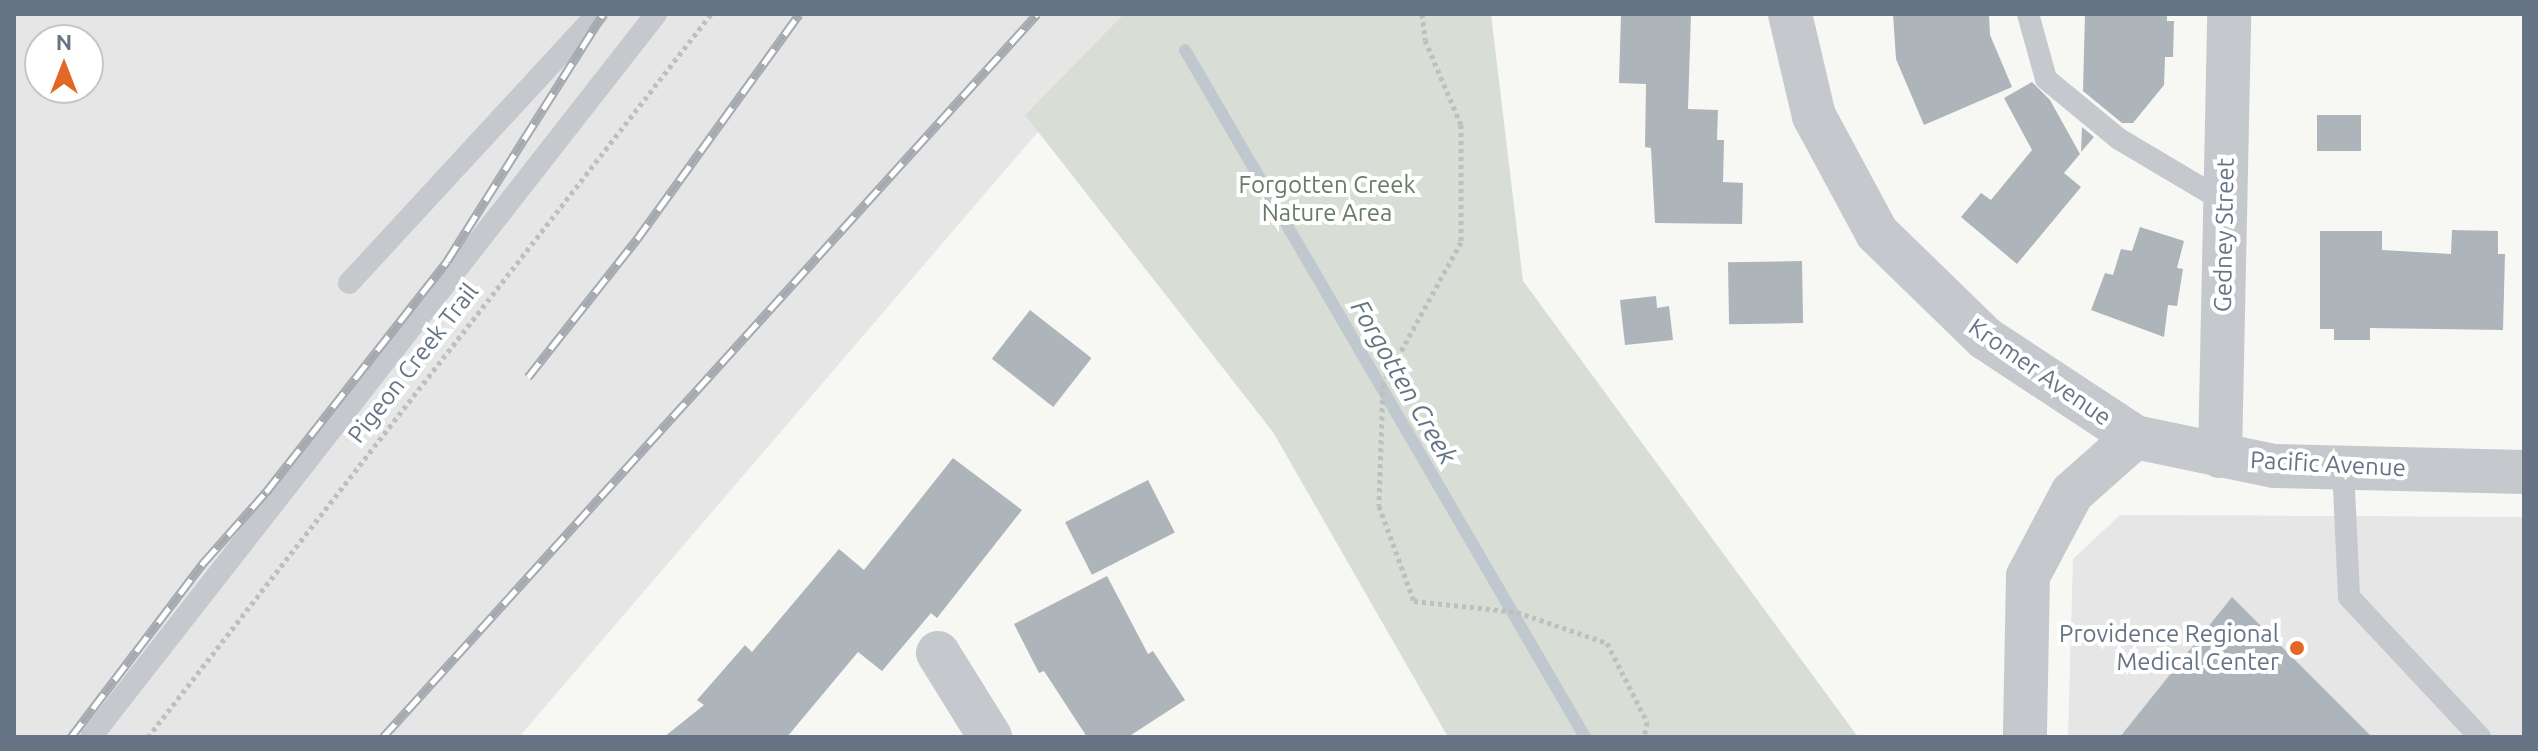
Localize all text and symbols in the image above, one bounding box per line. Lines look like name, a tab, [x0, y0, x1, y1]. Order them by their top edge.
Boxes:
north arrow	[24, 24, 104, 104]
text: N	[56, 29, 72, 54]
street label: Gedney Street	[2208, 158, 2240, 312]
park label: Forgotten Creek Nature Area	[1238, 171, 1416, 227]
street label: Pigeon Creek Trail	[342, 278, 484, 448]
water label: Forgotten Creek	[1344, 294, 1464, 470]
street label: Kromer Avenue	[1963, 312, 2117, 432]
street label: Pacific Avenue	[2249, 446, 2407, 482]
place label: Providence Regional Medical Center	[2059, 620, 2279, 676]
marker: Providence Regional Medical Center	[2286, 637, 2308, 659]

